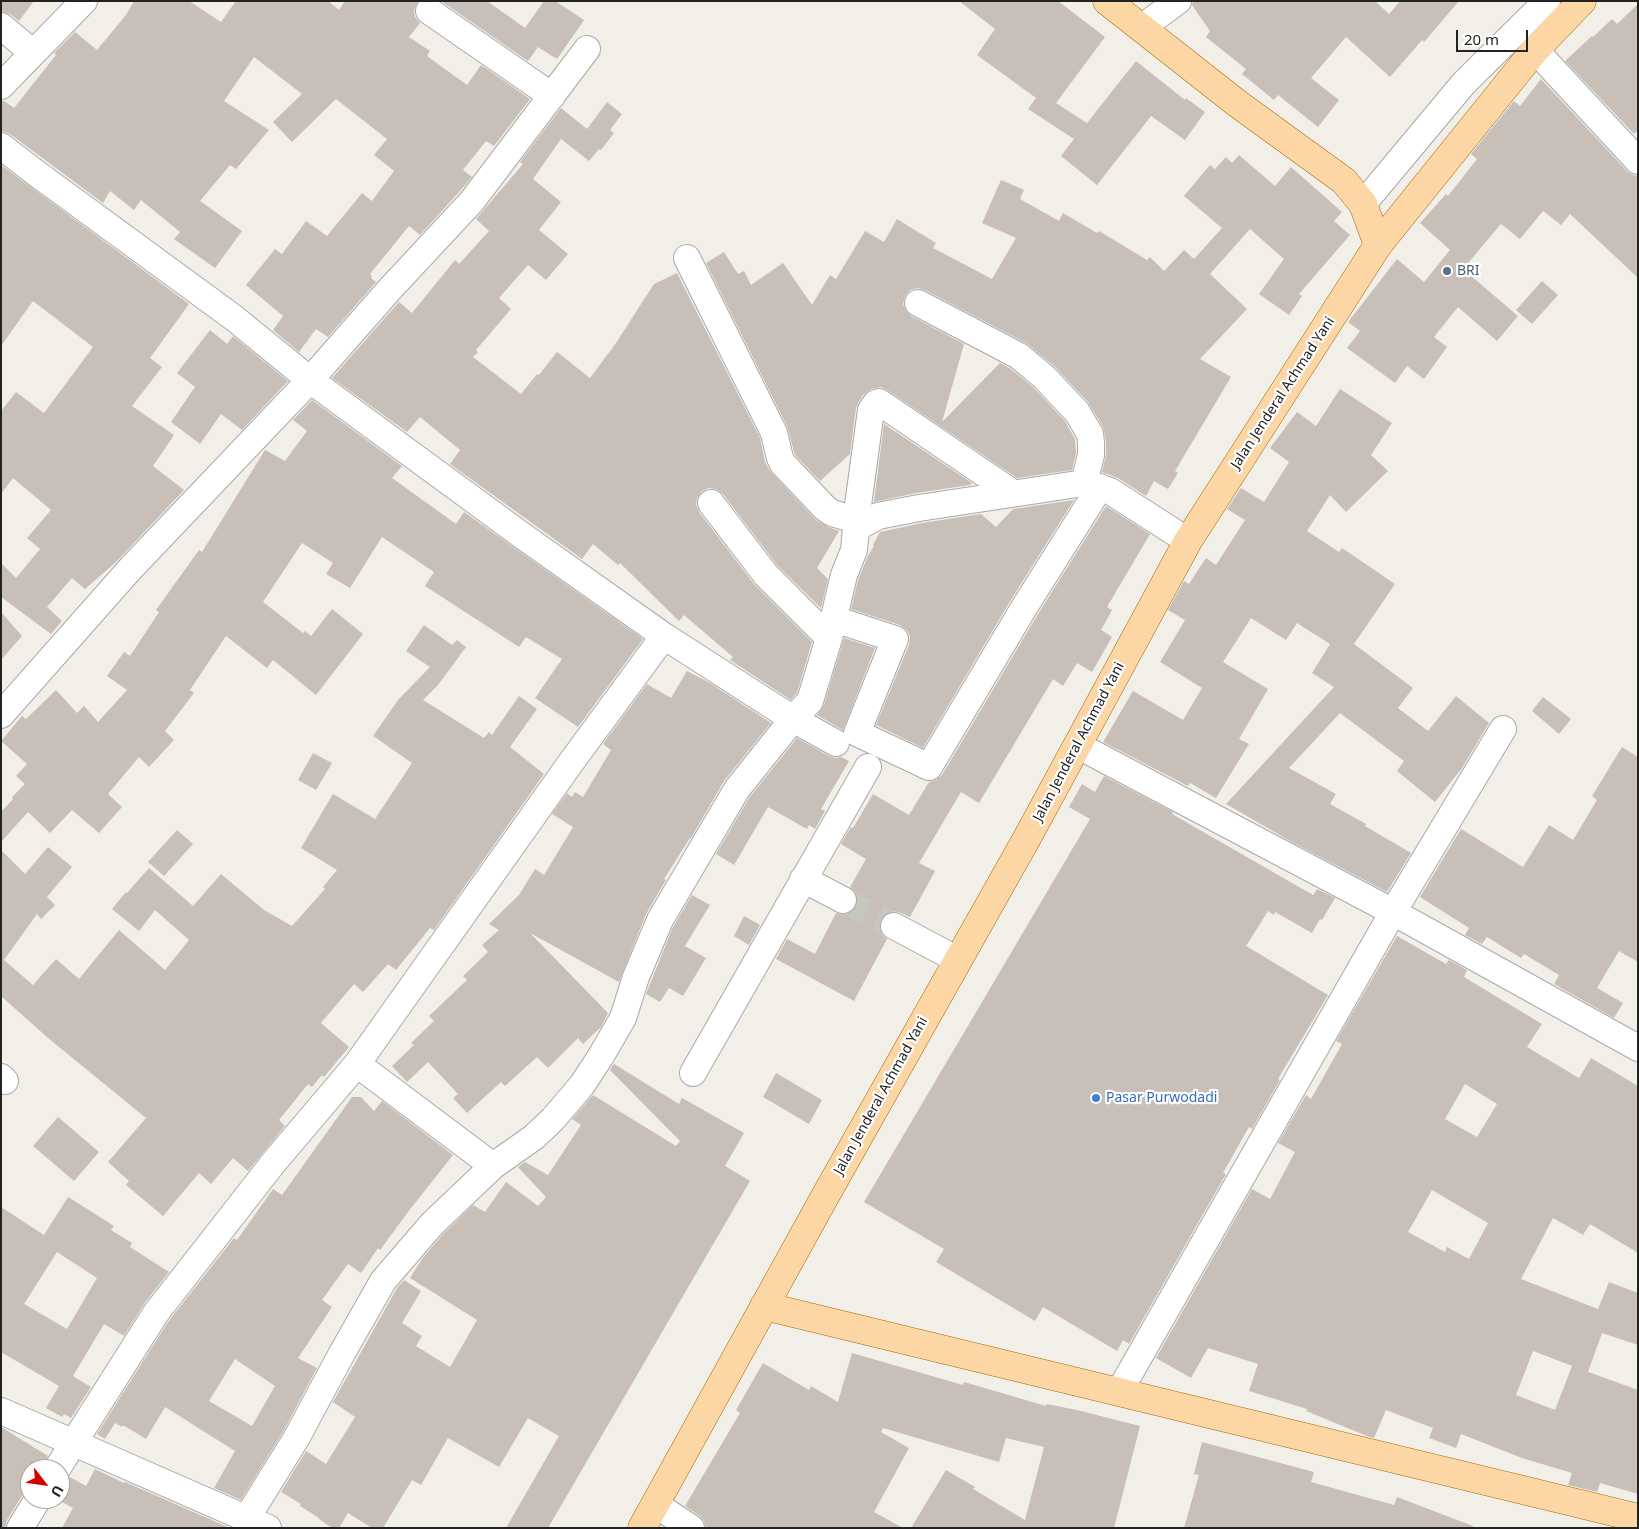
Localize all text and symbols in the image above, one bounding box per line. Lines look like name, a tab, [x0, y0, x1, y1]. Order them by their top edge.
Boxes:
scale bar	[1459, 20, 1532, 52]
text: 20 m	[1464, 29, 1499, 49]
place label: BRI	[1457, 263, 1480, 279]
marker: BRI	[1441, 265, 1453, 277]
street label: Jalan Jenderal Achmad Yani	[1228, 314, 1338, 472]
street label: Jalan Jenderal Achmad Yani	[1030, 660, 1128, 824]
street label: Jalan Jenderal Achmad Yani	[831, 1014, 931, 1178]
place label: Pasar Purwodadi	[1106, 1090, 1217, 1106]
marker: Pasar Purwodadi	[1090, 1092, 1102, 1104]
north arrow	[20, 1459, 70, 1509]
text: U	[47, 1482, 68, 1501]

